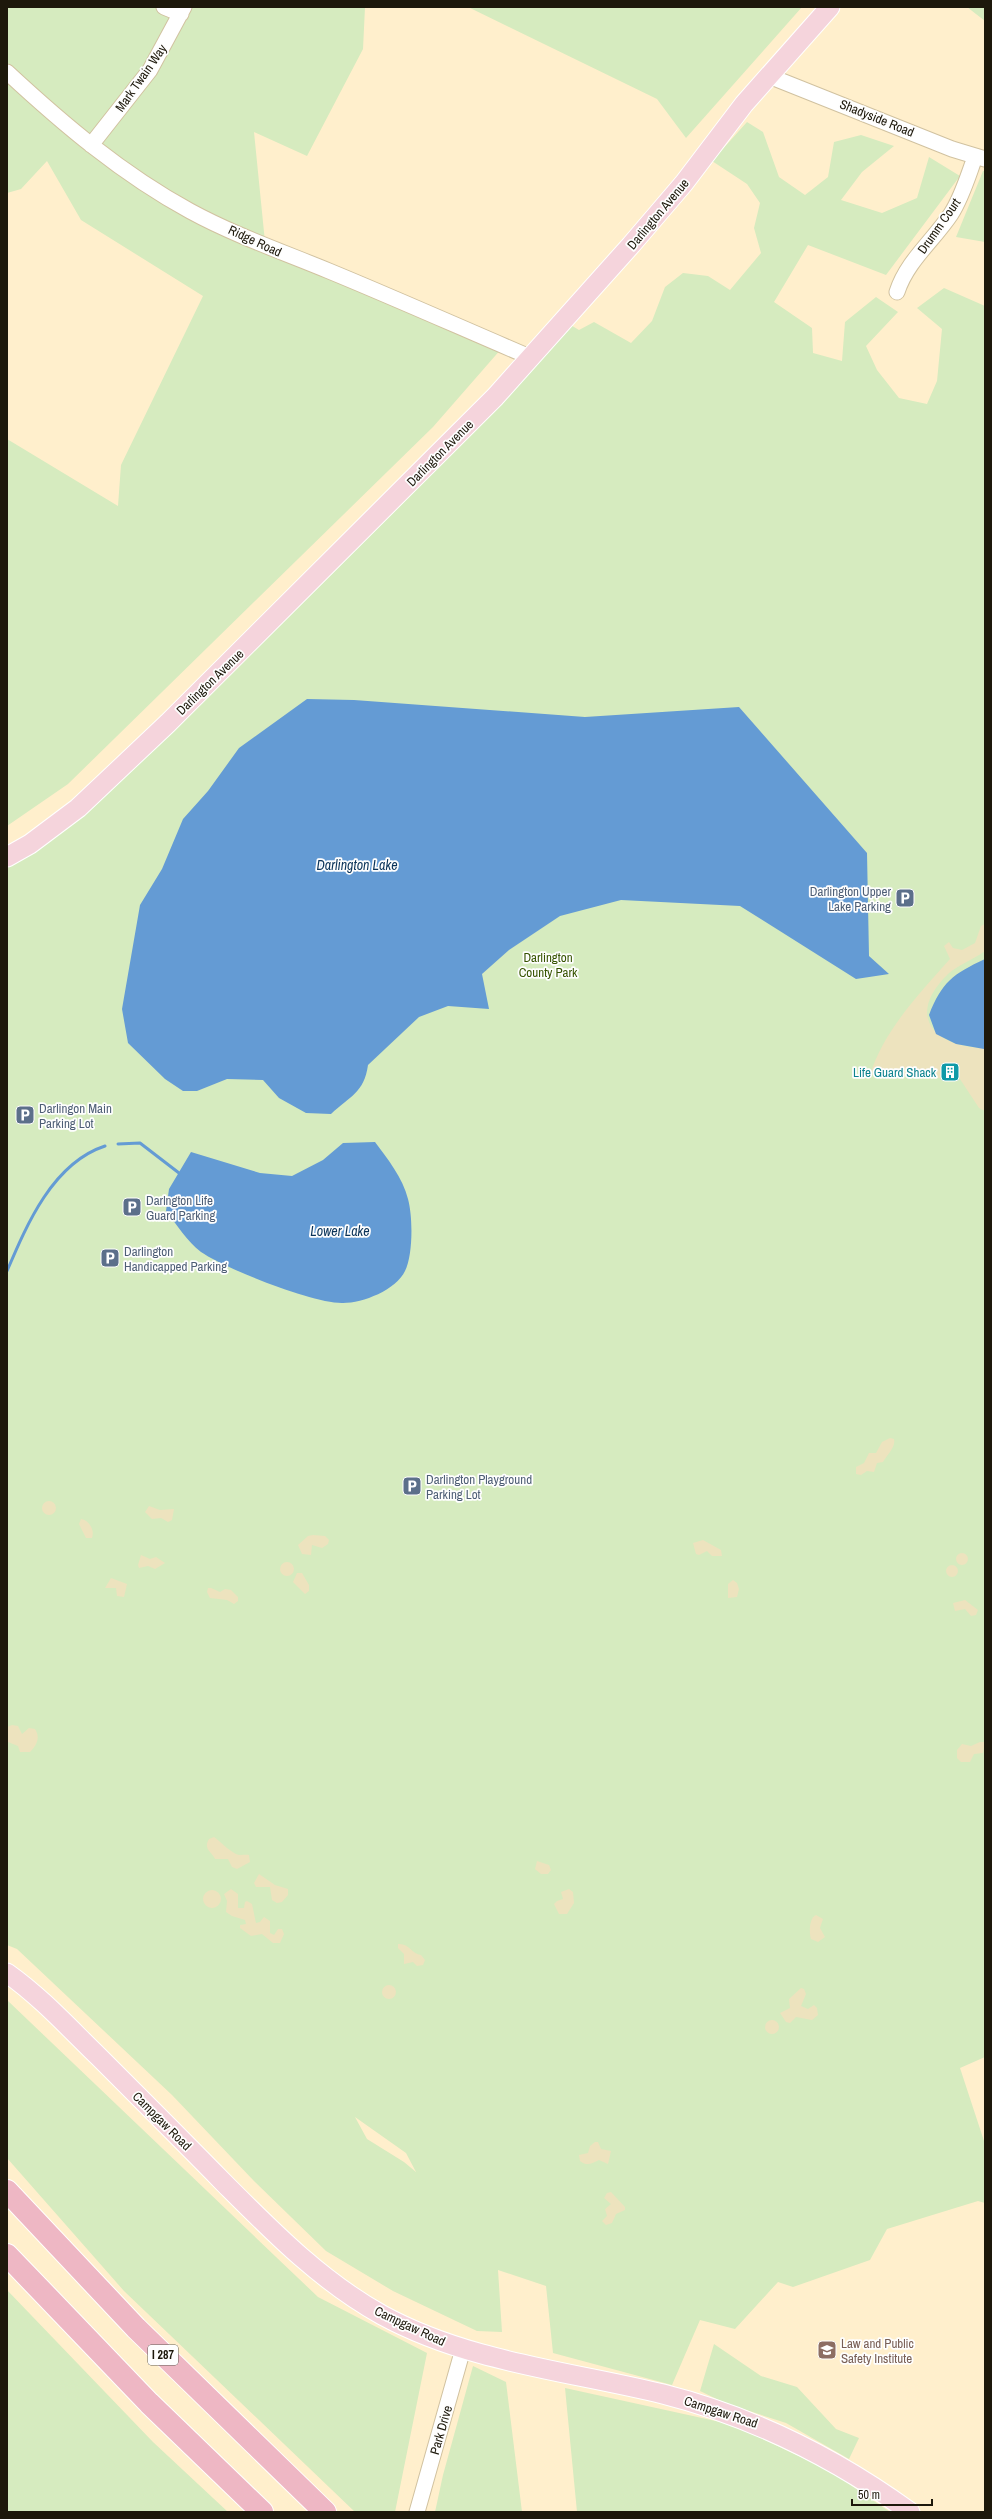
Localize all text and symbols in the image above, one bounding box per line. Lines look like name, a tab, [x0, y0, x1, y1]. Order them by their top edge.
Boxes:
street label: Mark Twain Way	[111, 40, 171, 115]
street label: Shadyside Road	[837, 95, 917, 141]
street label: Darlington Avenue	[623, 175, 693, 253]
street label: Drumm Court	[914, 195, 964, 257]
street label: Ridge Road	[226, 221, 284, 261]
street label: Darlington Avenue	[403, 416, 477, 490]
street label: Darlington Avenue	[173, 645, 247, 719]
water label: Darlington Lake	[316, 856, 398, 874]
place label: Darlington Upper Lake Parking	[810, 883, 891, 915]
parking icon: Darlington Upper Lake Parking	[894, 887, 916, 909]
park label: Darlington County Park	[519, 949, 578, 981]
building icon: Life Guard Shack	[939, 1061, 961, 1083]
place label: Life Guard Shack	[853, 1064, 937, 1081]
place label: Darlingon Main Parking Lot	[39, 1100, 112, 1132]
parking icon: Darlingon Main Parking Lot	[14, 1104, 36, 1126]
place label: Darlngton Life Guard Parking	[146, 1192, 215, 1224]
parking icon: Darlngton Life Guard Parking	[121, 1196, 143, 1218]
water label: Lower Lake	[310, 1222, 370, 1240]
place label: Darlington Handicapped Parking	[124, 1243, 227, 1275]
parking icon: Darlington Handicapped Parking	[99, 1247, 121, 1269]
place label: Darlington Playground Parking Lot	[426, 1471, 532, 1503]
parking icon: Darlington Playground Parking Lot	[401, 1475, 423, 1497]
street label: Campgaw Road	[129, 2088, 195, 2154]
street label: Campgaw Road	[372, 2302, 448, 2350]
place label: Law and Public Safety Institute	[841, 2335, 914, 2367]
school or university icon: Law and Public Safety Institute	[816, 2339, 838, 2361]
road number: I 287	[148, 2345, 178, 2365]
street label: Campgaw Road	[682, 2392, 760, 2432]
street label: Park Drive	[426, 2403, 456, 2457]
scale bar	[852, 2481, 932, 2507]
text: 50 m	[858, 2487, 880, 2503]

